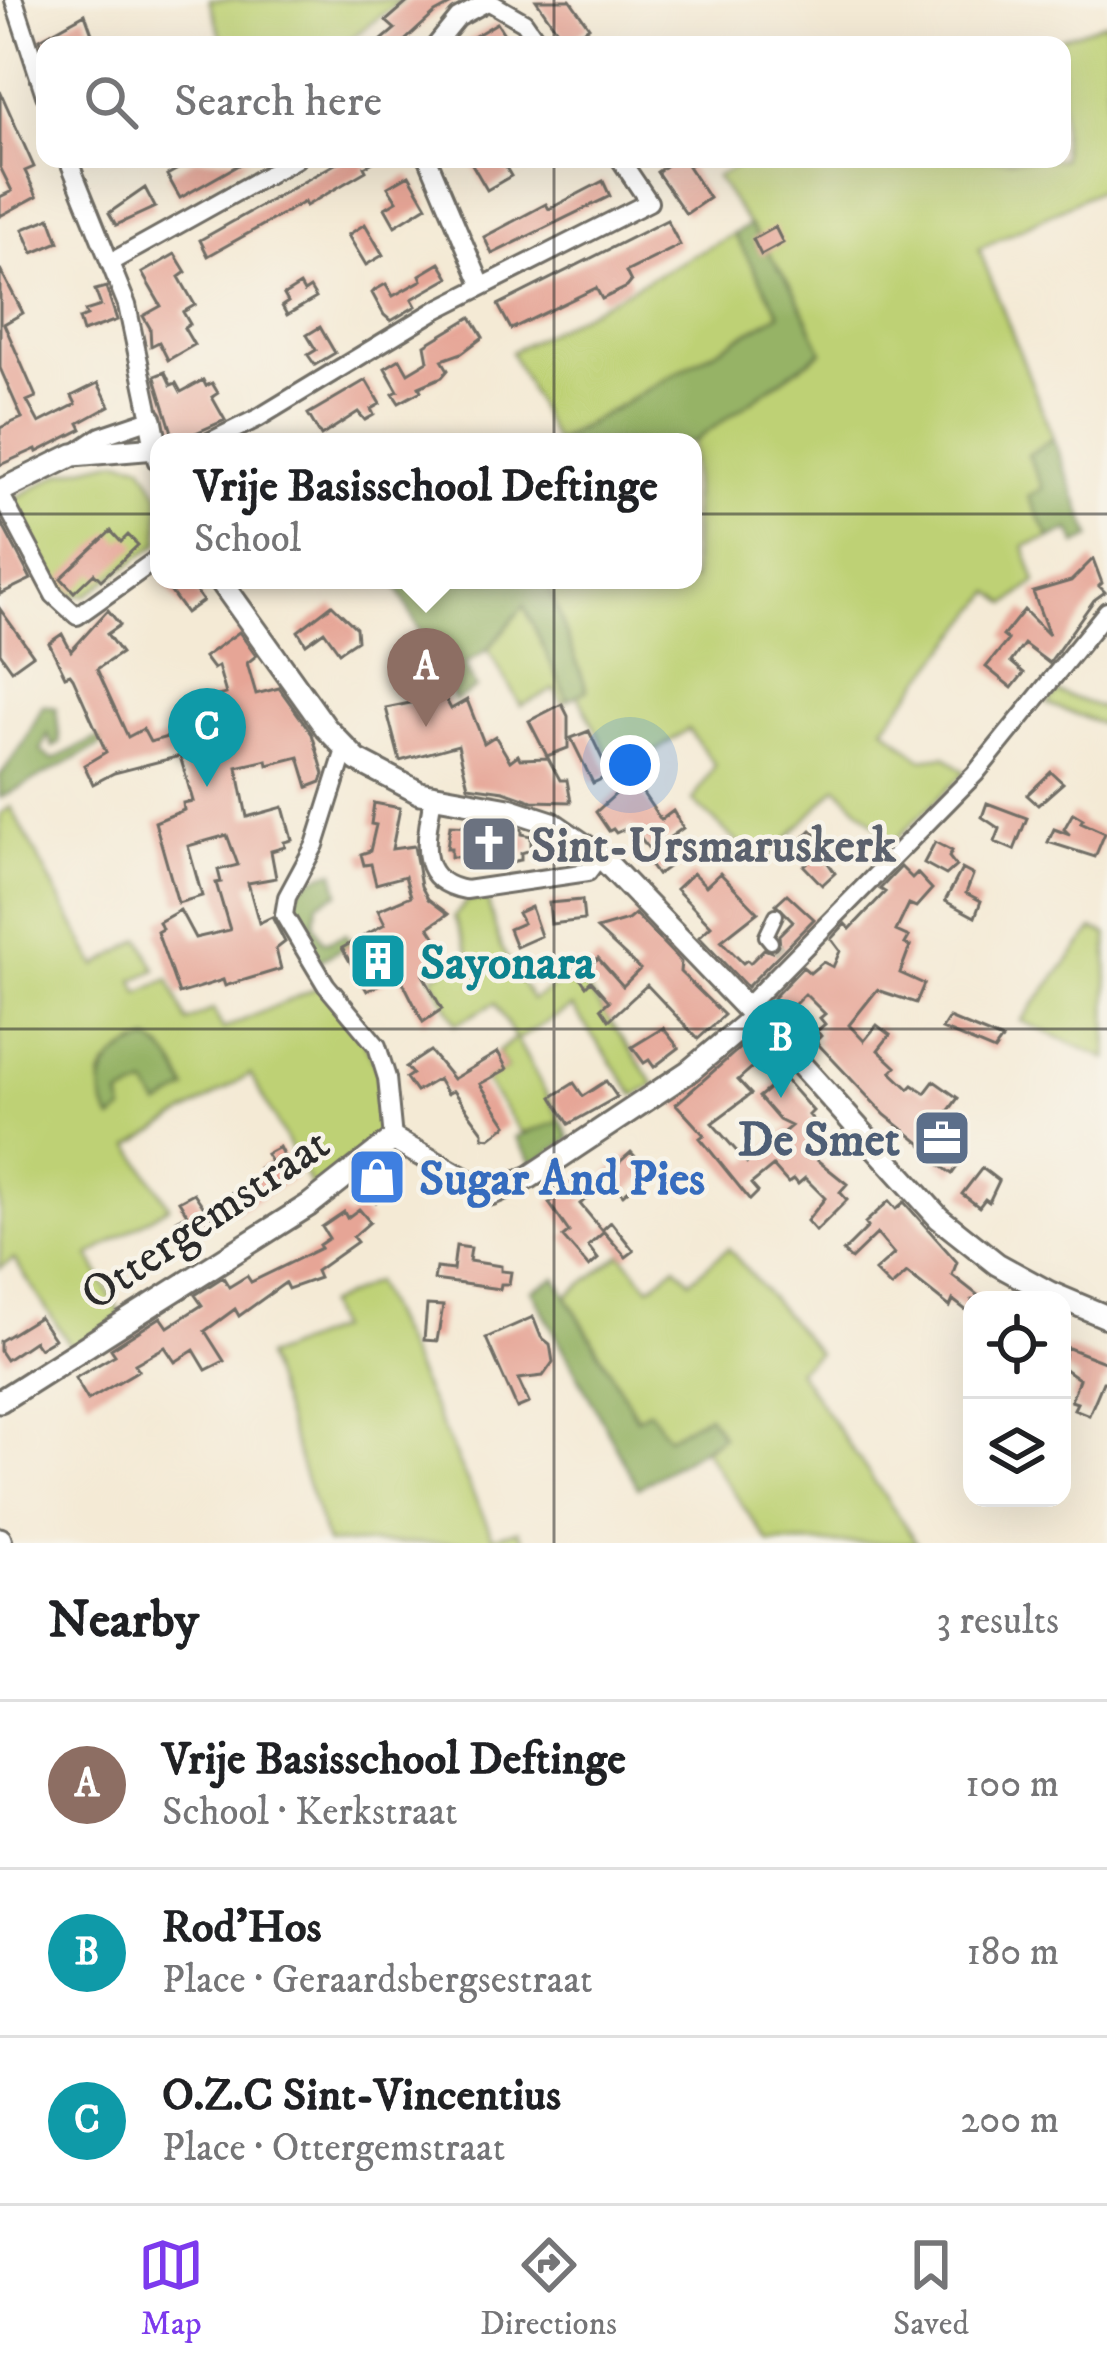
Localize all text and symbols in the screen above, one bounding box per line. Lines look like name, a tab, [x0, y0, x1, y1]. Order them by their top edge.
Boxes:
search box	[36, 36, 1071, 168]
icon: search	[78, 69, 144, 135]
text: Search here	[174, 74, 382, 130]
popup	[150, 433, 702, 589]
text: Vrije Basisschool Deftinge	[194, 459, 658, 515]
text: School	[194, 515, 301, 564]
pin: A	[387, 628, 465, 727]
pin: C	[168, 688, 246, 787]
your location	[600, 735, 660, 795]
church icon: Sint-Ursmaruskerk	[458, 813, 520, 875]
place label: Sint-Ursmaruskerk	[531, 817, 897, 877]
building icon: Sayonara	[347, 930, 409, 992]
place label: Sayonara	[420, 934, 596, 994]
pin: B	[742, 999, 820, 1098]
office icon: De Smet	[911, 1107, 973, 1169]
place label: De Smet	[738, 1111, 901, 1171]
street label: Ottergemstraat	[70, 1114, 342, 1325]
shop icon: Sugar And Pies	[346, 1146, 408, 1208]
place label: Sugar And Pies	[419, 1150, 705, 1210]
map controls	[963, 1291, 1071, 1507]
button: locate	[963, 1291, 1071, 1399]
button: layers	[963, 1399, 1071, 1507]
text: Nearby	[48, 1589, 199, 1653]
text: 3 results	[936, 1597, 1059, 1646]
text: Vrije Basisschool Deftinge	[162, 1732, 626, 1788]
text: A	[75, 1760, 99, 1809]
text: 100 m	[965, 1760, 1059, 1809]
text: School · Kerkstraat	[162, 1788, 458, 1837]
text: Rod'Hos	[162, 1900, 322, 1956]
text: B	[75, 1928, 99, 1977]
text: 180 m	[967, 1928, 1059, 1977]
text: Place · Geraardsbergsestraat	[162, 1956, 592, 2005]
text: O.Z.C Sint-Vincentius	[162, 2068, 561, 2124]
text: C	[74, 2096, 100, 2145]
text: 200 m	[960, 2096, 1059, 2145]
text: Place · Ottergemstraat	[162, 2124, 505, 2173]
tab: Map	[138, 2232, 204, 2345]
tab: Directions	[480, 2232, 617, 2345]
tab: Saved	[893, 2232, 969, 2345]

